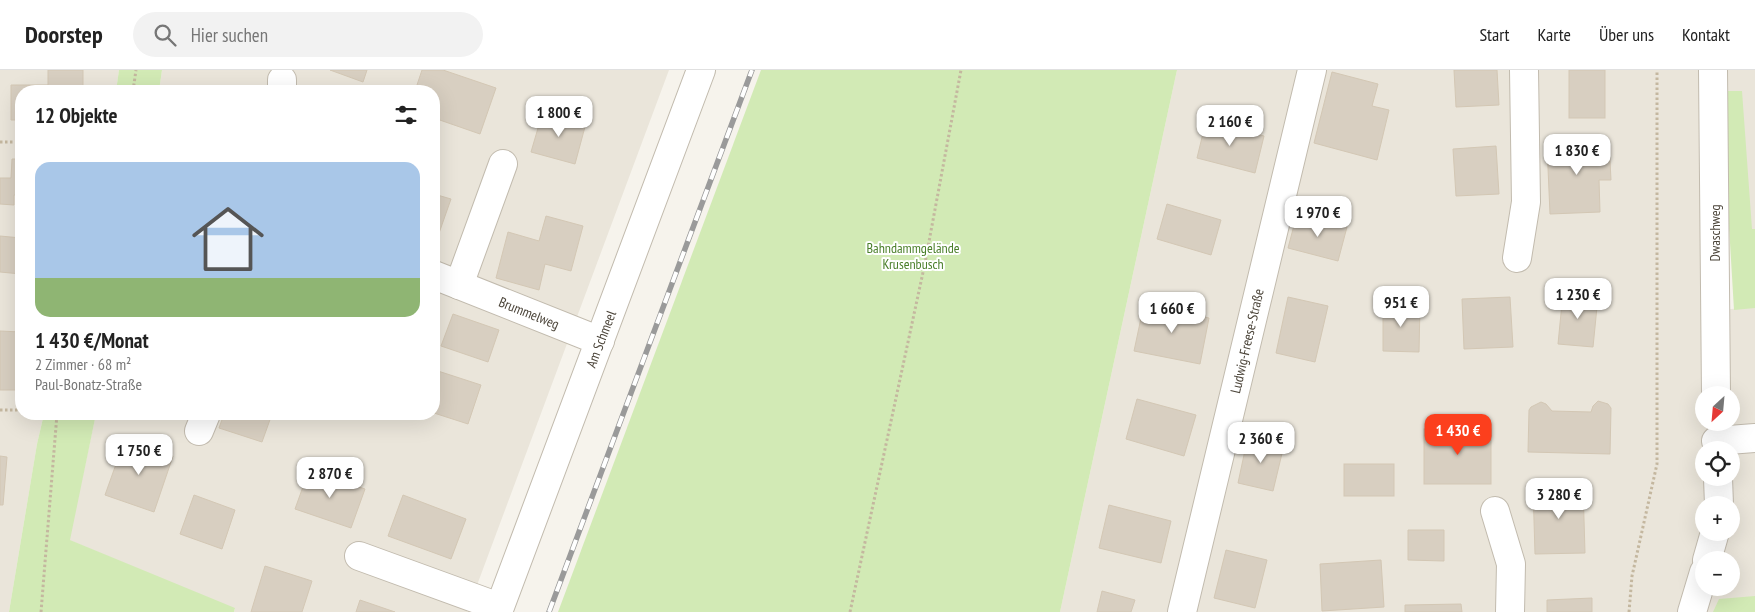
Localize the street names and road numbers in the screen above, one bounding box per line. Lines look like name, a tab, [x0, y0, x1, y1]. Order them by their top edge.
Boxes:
street label: Dwaschweg	[1706, 205, 1724, 261]
street label: Ludwig-Freese-Straße	[1226, 287, 1268, 395]
street label: Brummelweg	[496, 293, 562, 333]
street label: Am Schmeel	[582, 307, 620, 370]

